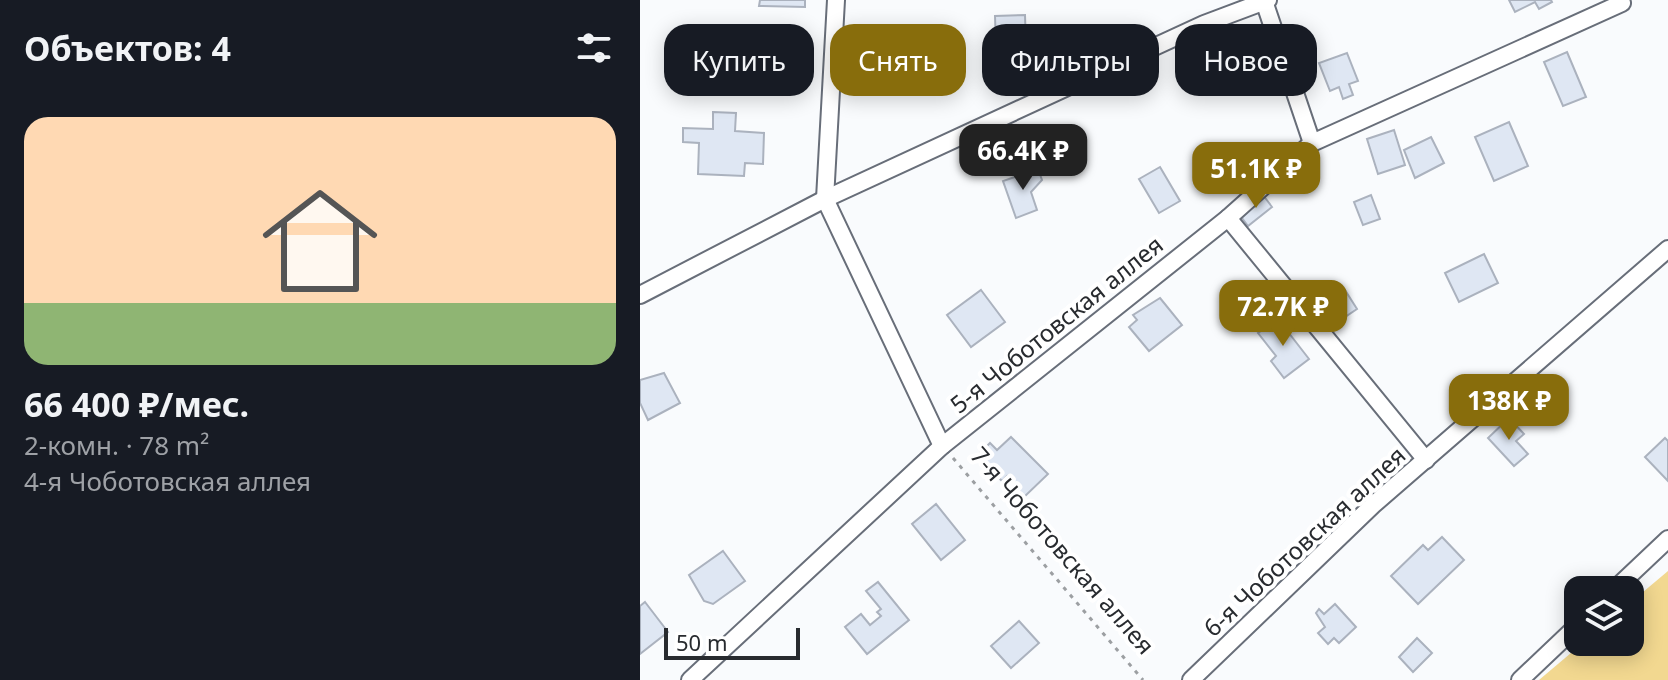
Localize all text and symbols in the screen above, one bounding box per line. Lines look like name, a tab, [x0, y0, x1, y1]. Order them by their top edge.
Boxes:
chip: Купить	[664, 24, 814, 96]
chip: Снять	[830, 24, 966, 96]
chip: Фильтры	[982, 24, 1159, 96]
chip: Новое	[1175, 24, 1317, 96]
text: Объектов: 4	[24, 25, 231, 71]
icon: filters	[572, 26, 616, 70]
pin: 66.4K ₽	[949, 124, 1097, 192]
text: 66.4K ₽	[977, 132, 1069, 168]
pin: 51.1K ₽	[1182, 142, 1330, 210]
text: 51.1K ₽	[1210, 150, 1302, 186]
icon: home	[248, 169, 392, 313]
street label: 5-я Чоботовская аллея	[943, 228, 1169, 420]
pin: 72.7K ₽	[1209, 280, 1357, 348]
text: 72.7K ₽	[1237, 288, 1329, 324]
pin: 138K ₽	[1444, 374, 1574, 442]
text: 66 400 ₽/мес.	[24, 381, 249, 427]
text: 138K ₽	[1467, 382, 1551, 418]
text: 2-комн. · 78 m²	[24, 427, 209, 463]
street label: 7-я Чоботовская аллея	[964, 439, 1162, 661]
street label: 6-я Чоботовская аллея	[1196, 439, 1412, 643]
text: 4-я Чоботовская аллея	[24, 463, 311, 499]
map controls	[1564, 576, 1644, 656]
button: layers	[1564, 576, 1644, 656]
scale bar	[664, 624, 800, 660]
text: 50 m	[676, 627, 727, 657]

